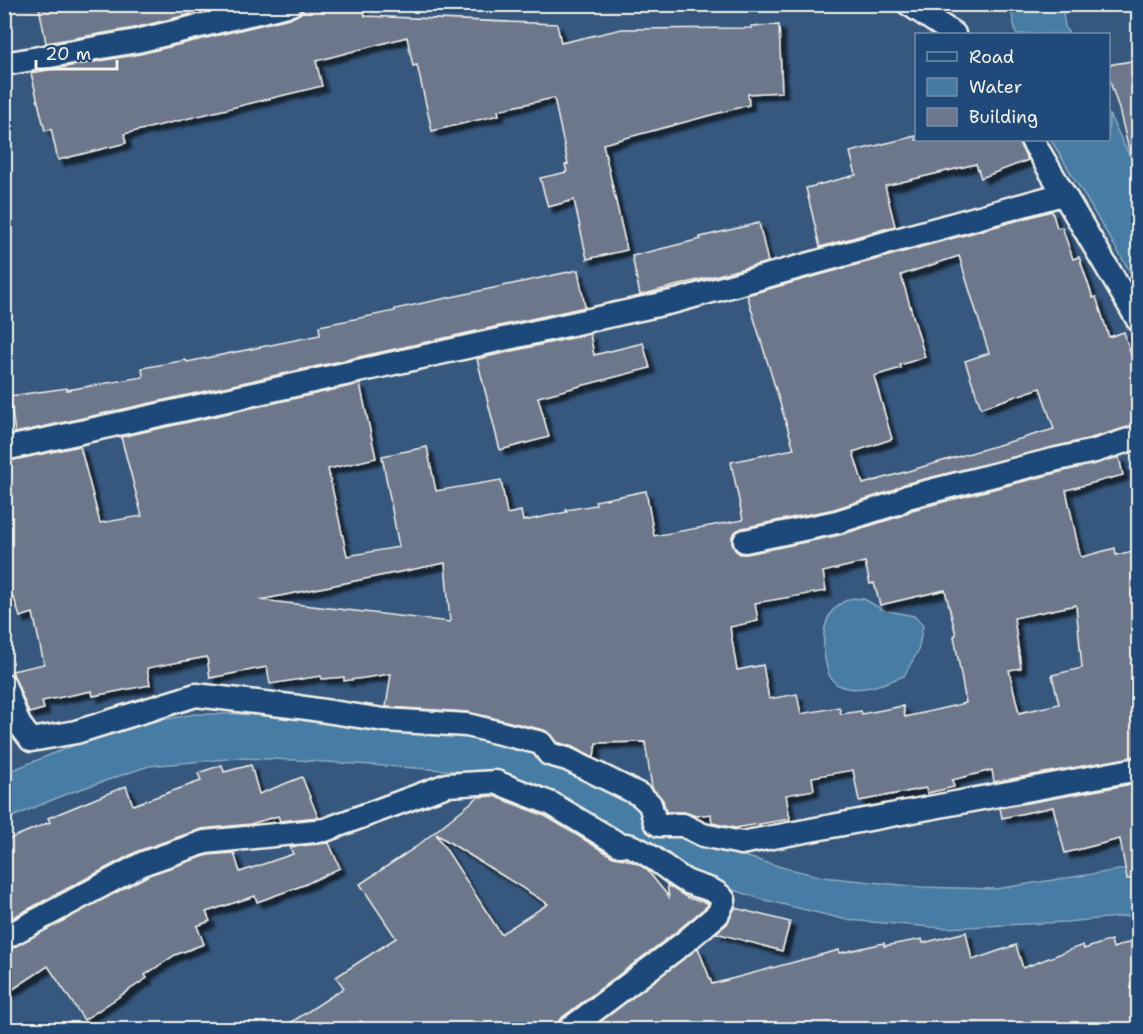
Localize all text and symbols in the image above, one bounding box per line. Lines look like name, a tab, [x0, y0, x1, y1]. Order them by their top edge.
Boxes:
scale bar	[36, 33, 117, 71]
legend	[915, 33, 1110, 141]
text: 20 m	[45, 42, 91, 66]
text: Road	[969, 45, 1014, 69]
text: Water	[969, 75, 1022, 99]
text: Building	[969, 105, 1038, 129]

